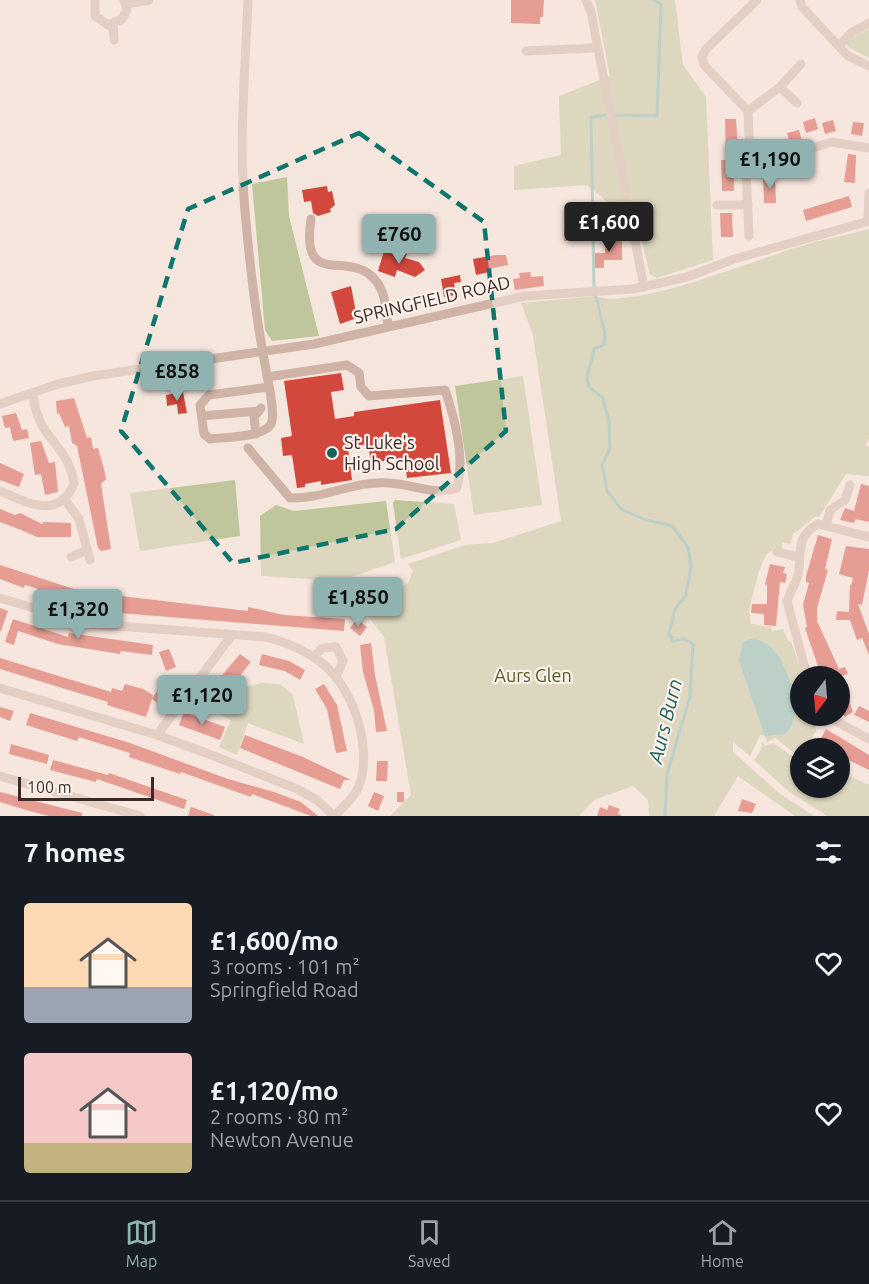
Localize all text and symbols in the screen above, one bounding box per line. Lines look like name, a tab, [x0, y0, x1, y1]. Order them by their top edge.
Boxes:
pin: £1,190	[721, 139, 819, 190]
text: £1,190	[739, 147, 801, 170]
pin: £1,600	[560, 202, 658, 253]
text: £1,600	[578, 210, 640, 233]
pin: £760	[363, 214, 435, 265]
text: £760	[376, 222, 422, 245]
street label: SPRINGFIELD ROAD	[351, 271, 512, 327]
pin: £858	[141, 351, 213, 402]
text: £858	[154, 359, 200, 382]
place label: St Luke's High School	[344, 432, 440, 473]
marker: St Luke's High School	[325, 446, 339, 460]
pin: £1,850	[309, 577, 407, 628]
text: £1,850	[327, 585, 389, 608]
pin: £1,320	[29, 589, 127, 640]
text: £1,320	[47, 597, 109, 620]
park label: Aurs Glen	[494, 665, 572, 685]
north arrow	[790, 666, 850, 726]
map controls	[790, 666, 850, 798]
pin: £1,120	[153, 675, 251, 726]
water label: Aurs Burn	[643, 676, 686, 766]
text: £1,120	[171, 683, 233, 706]
button: layers	[790, 738, 850, 798]
scale bar	[18, 774, 154, 802]
text: 100 m	[27, 778, 72, 796]
icon: filters	[812, 836, 845, 869]
text: 7 homes	[24, 838, 125, 867]
text: £1,600/mo	[210, 926, 339, 955]
icon: home	[72, 927, 144, 999]
icon: heart	[812, 947, 845, 980]
text: 3 rooms · 101 m²	[210, 955, 360, 978]
text: Springfield Road	[210, 978, 359, 1001]
text: £1,120/mo	[210, 1076, 339, 1105]
icon: home	[72, 1077, 144, 1149]
icon: heart	[812, 1097, 845, 1130]
text: 2 rooms · 80 m²	[210, 1105, 348, 1128]
text: Newton Avenue	[210, 1128, 354, 1151]
tab: Map	[125, 1216, 158, 1270]
tab: Saved	[408, 1216, 451, 1270]
tab: Home	[701, 1216, 744, 1270]

